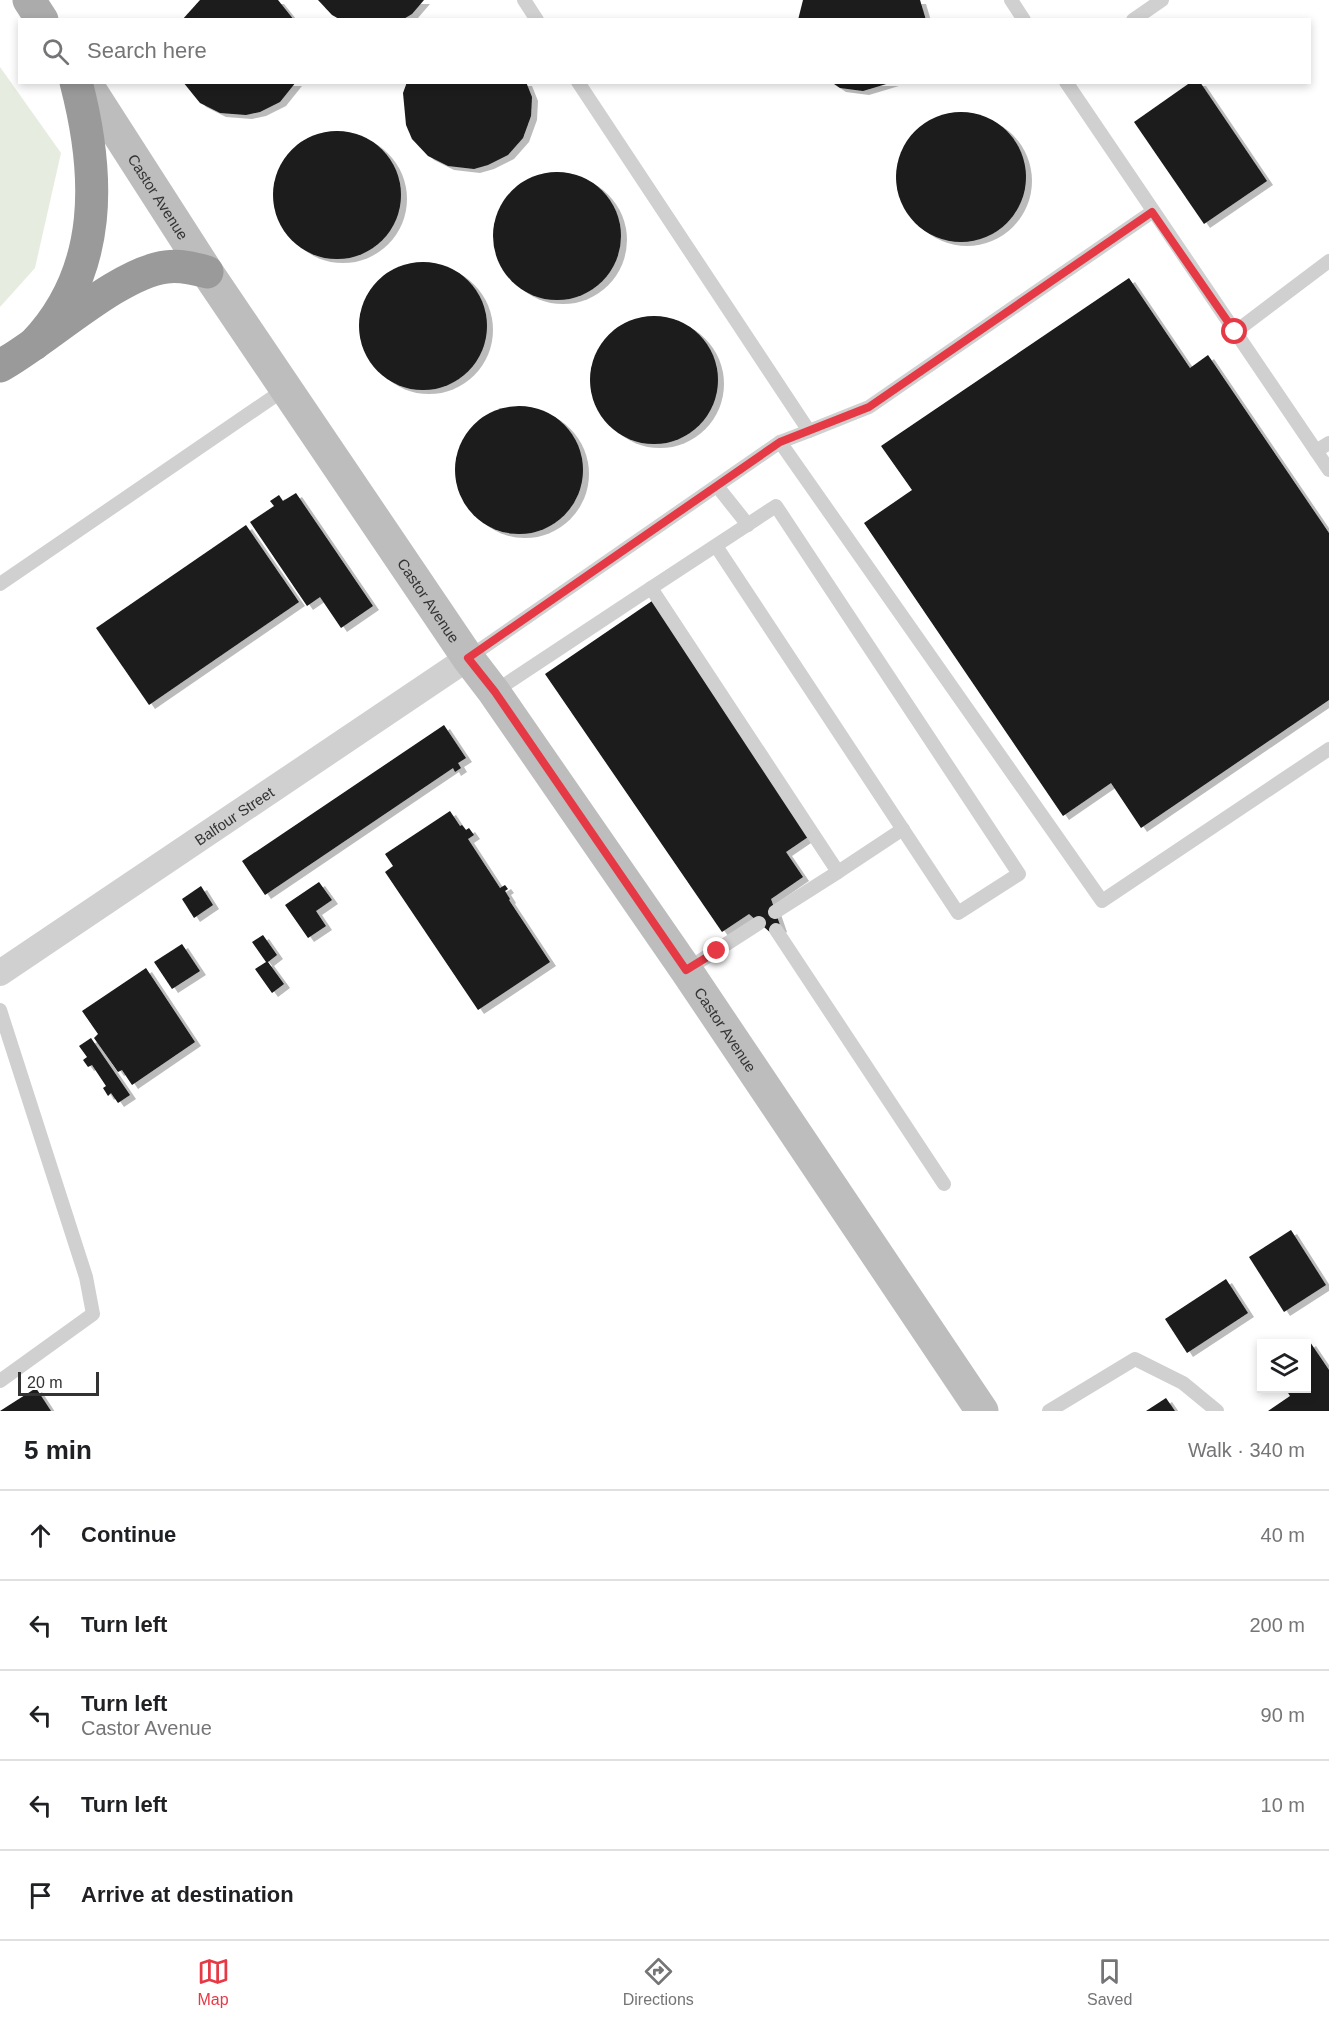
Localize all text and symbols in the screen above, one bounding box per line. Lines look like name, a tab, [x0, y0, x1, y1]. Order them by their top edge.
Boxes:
search box	[18, 18, 1311, 84]
icon: search	[39, 35, 72, 68]
text: Search here	[87, 38, 207, 63]
street label: Castor Avenue	[125, 151, 192, 242]
route start	[1221, 318, 1247, 344]
street label: Castor Avenue	[394, 555, 463, 646]
street label: Balfour Street	[191, 782, 277, 848]
route end	[703, 937, 729, 963]
street label: Castor Avenue	[691, 984, 760, 1075]
map controls	[1257, 1339, 1311, 1393]
button: layers	[1257, 1339, 1311, 1393]
scale bar	[18, 1369, 99, 1396]
text: 20 m	[27, 1374, 63, 1391]
text: 5 min	[24, 1435, 92, 1465]
text: Walk · 340 m	[1188, 1439, 1305, 1461]
icon: ahead	[24, 1519, 57, 1552]
text: Continue	[81, 1522, 176, 1547]
text: 40 m	[1261, 1524, 1305, 1546]
icon: left	[24, 1609, 57, 1642]
text: Turn left	[81, 1612, 167, 1637]
text: 200 m	[1249, 1614, 1305, 1636]
text: Turn left	[81, 1691, 167, 1716]
icon: left	[24, 1699, 57, 1732]
text: 90 m	[1261, 1704, 1305, 1726]
text: Castor Avenue	[81, 1717, 212, 1739]
icon: left	[24, 1789, 57, 1822]
text: Turn left	[81, 1792, 167, 1817]
text: 10 m	[1261, 1794, 1305, 1816]
icon: arrive	[24, 1879, 57, 1912]
text: Arrive at destination	[81, 1882, 294, 1907]
tab: Map	[197, 1955, 230, 2009]
tab: Directions	[623, 1955, 694, 2009]
tab: Saved	[1087, 1955, 1132, 2009]

